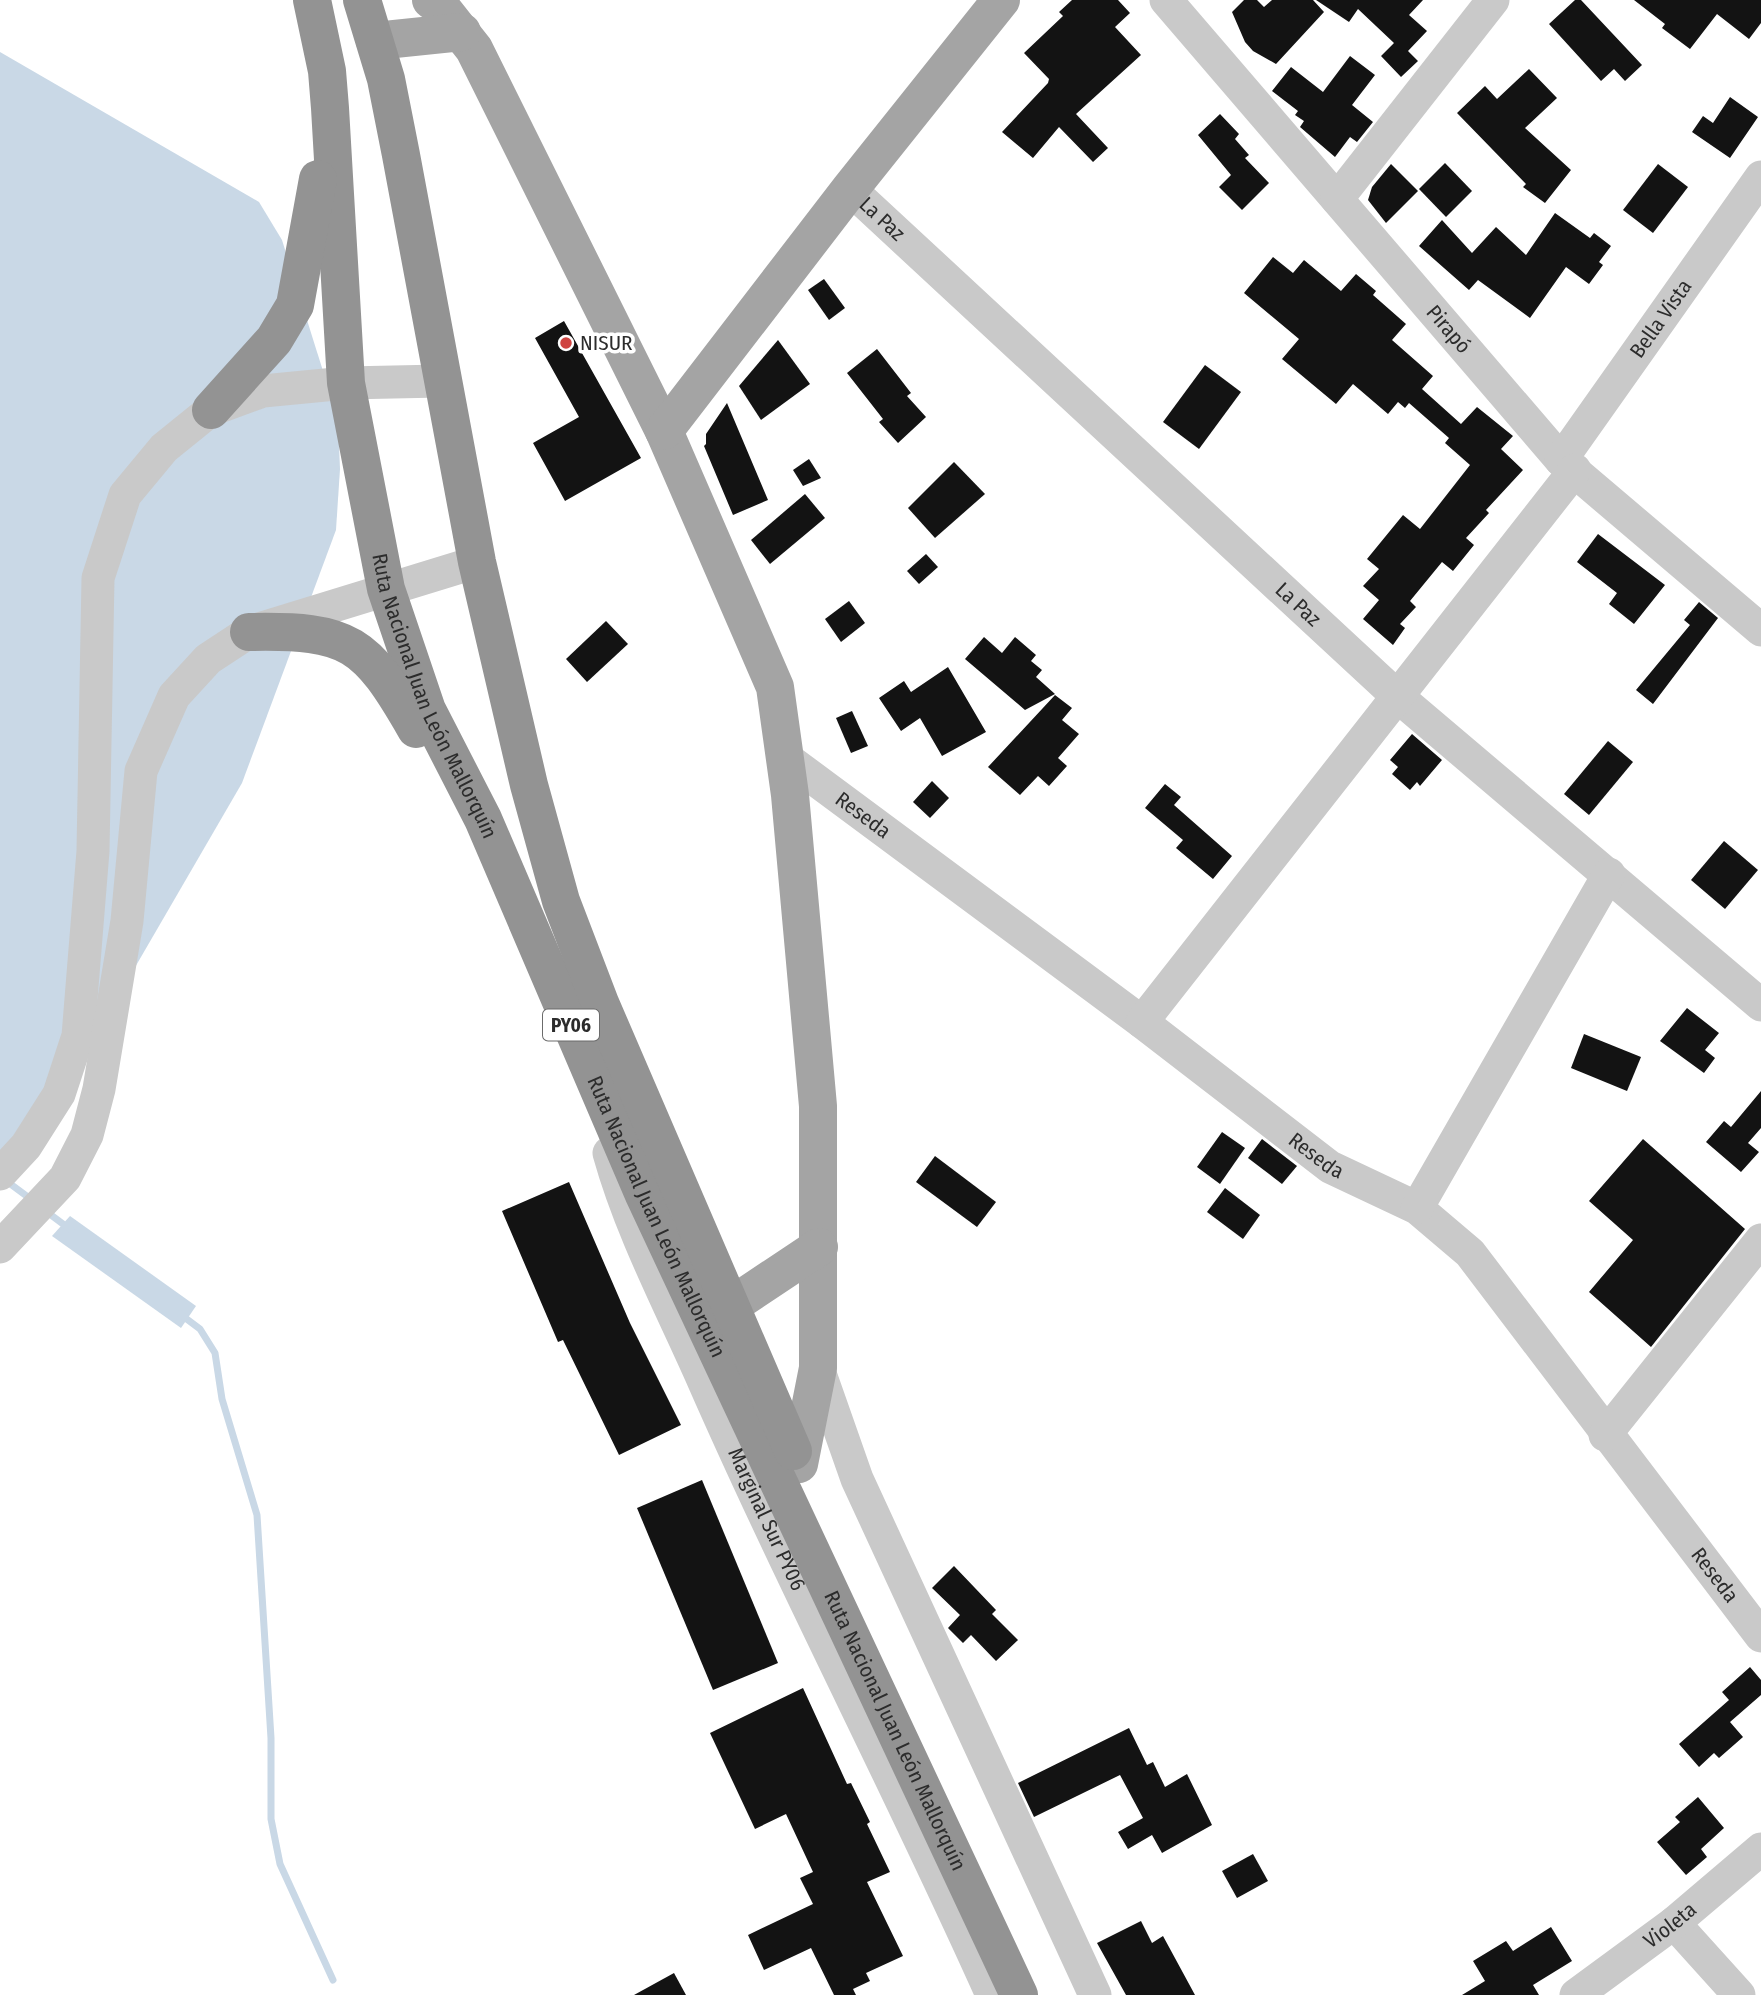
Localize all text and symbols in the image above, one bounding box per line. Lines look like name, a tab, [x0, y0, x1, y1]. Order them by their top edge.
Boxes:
street label: La Paz	[854, 191, 911, 246]
street label: Bella Vista	[1624, 274, 1697, 363]
street label: Pirapó	[1421, 300, 1477, 359]
place label: NISUR	[580, 330, 633, 356]
marker: NISUR	[558, 335, 574, 351]
street label: Ruta Nacional Juan León Mallorquín	[366, 551, 503, 842]
street label: La Paz	[1270, 577, 1326, 632]
street label: Reseda	[830, 786, 896, 844]
road number: PY06	[543, 1009, 599, 1040]
street label: Ruta Nacional Juan León Mallorquín	[581, 1072, 731, 1361]
street label: Reseda	[1283, 1127, 1348, 1185]
street label: Marginal Sur PY06	[722, 1444, 811, 1595]
street label: Reseda	[1686, 1542, 1744, 1608]
street label: Ruta Nacional Juan León Mallorquín	[818, 1587, 972, 1875]
street label: Violeta	[1638, 1897, 1702, 1954]

